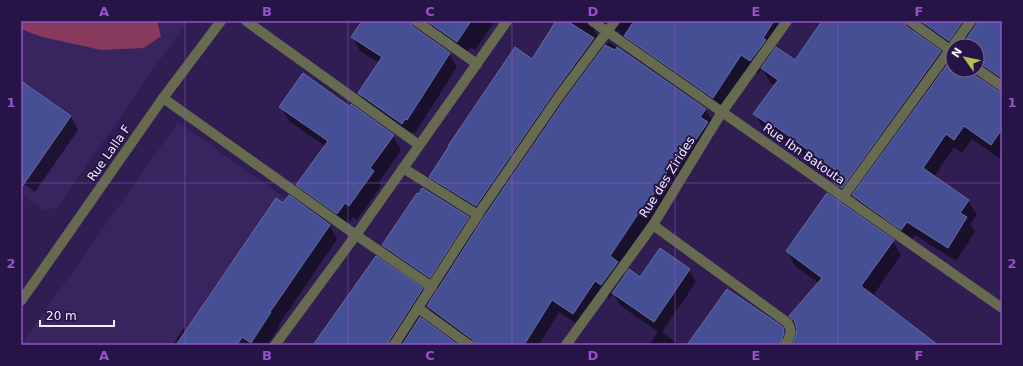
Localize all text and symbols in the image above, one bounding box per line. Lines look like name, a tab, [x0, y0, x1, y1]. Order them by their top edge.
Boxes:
text: A	[99, 4, 109, 19]
text: B	[262, 4, 272, 19]
text: C	[425, 4, 435, 19]
text: D	[588, 4, 599, 19]
text: E	[752, 4, 760, 19]
text: F	[915, 4, 923, 19]
north arrow	[945, 38, 985, 78]
text: N	[949, 45, 965, 60]
text: 1	[6, 95, 16, 110]
text: 1	[1007, 95, 1017, 110]
street label: Rue Ibn Batouta	[760, 121, 848, 187]
street label: Rue Lalla F	[85, 122, 134, 184]
street label: Rue des Zirides	[636, 134, 698, 220]
text: 2	[6, 256, 16, 271]
text: 2	[1007, 256, 1017, 271]
scale bar	[40, 302, 114, 328]
text: 20 m	[46, 309, 77, 323]
text: A	[99, 348, 109, 363]
text: B	[262, 348, 272, 363]
text: C	[425, 348, 435, 363]
text: D	[588, 348, 599, 363]
text: E	[752, 348, 760, 363]
text: F	[915, 348, 923, 363]

